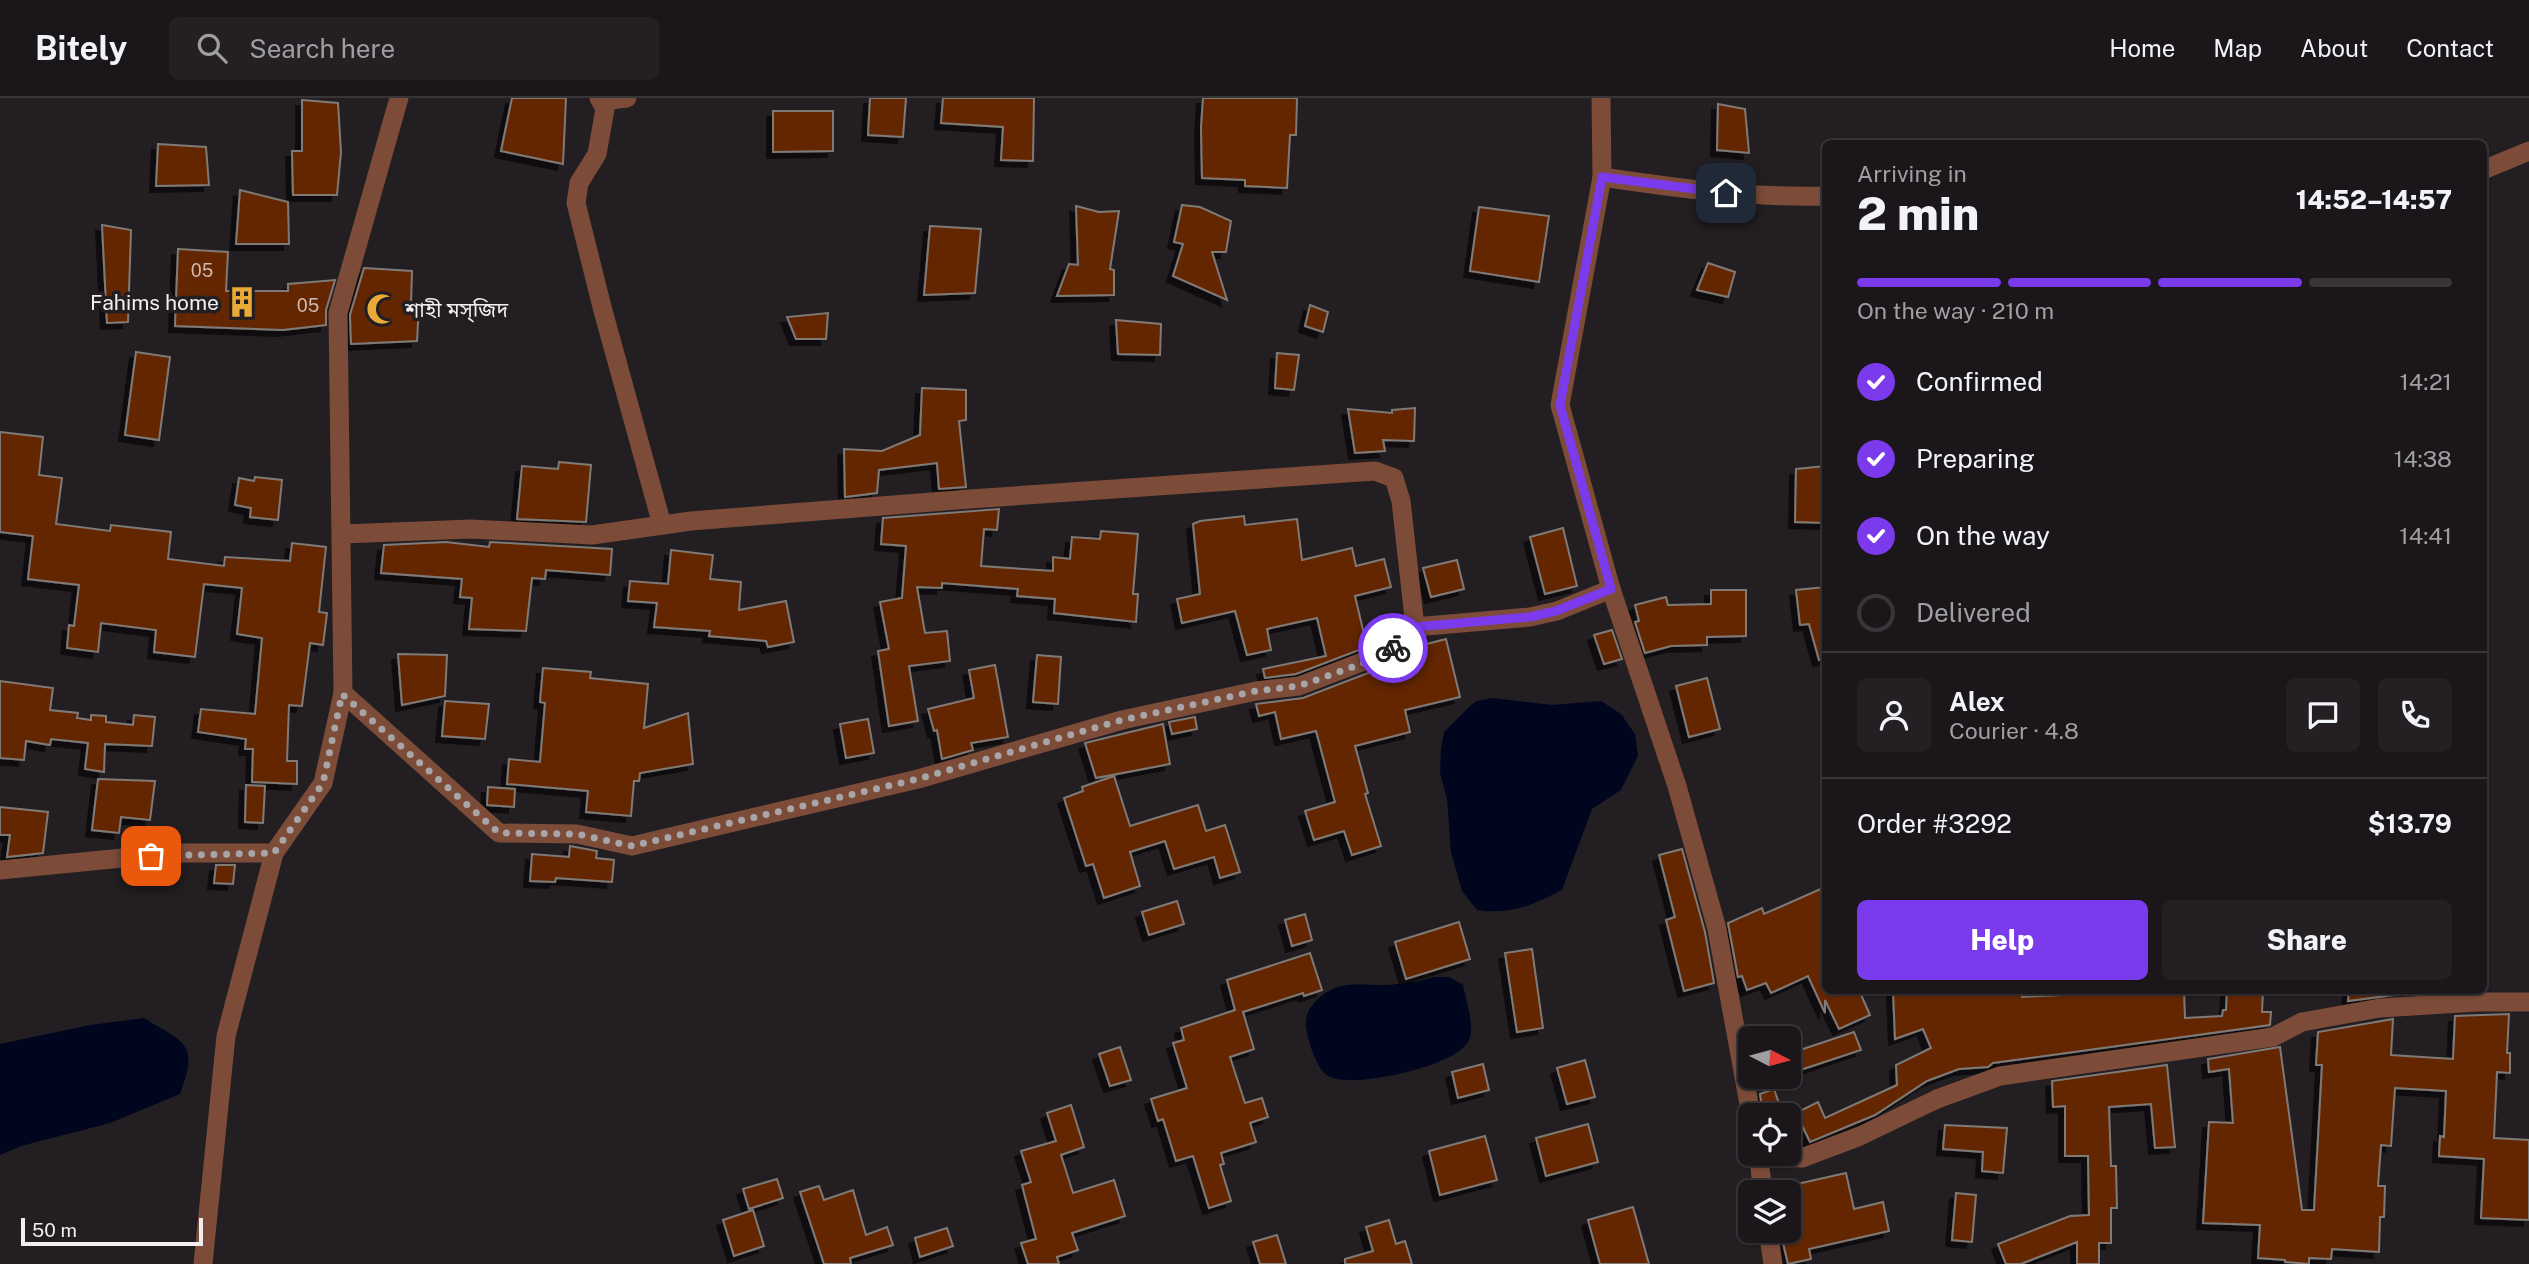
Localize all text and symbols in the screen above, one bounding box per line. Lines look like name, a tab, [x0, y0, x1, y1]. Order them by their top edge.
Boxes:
search box	[169, 17, 659, 80]
text: Bitely	[35, 29, 127, 67]
icon: search	[193, 29, 231, 67]
text: Search here	[249, 33, 395, 64]
text: Home	[2109, 34, 2175, 62]
text: Map	[2213, 34, 2262, 62]
text: About	[2300, 34, 2368, 62]
text: Contact	[2406, 34, 2494, 62]
text: Arriving in	[1857, 160, 1967, 187]
pin	[1696, 163, 1756, 223]
icon: home	[1707, 174, 1745, 212]
text: 14:52–14:57	[2296, 184, 2452, 215]
text: 2 min	[1857, 186, 1979, 240]
house number: 05	[191, 260, 213, 281]
building icon: Fahims home	[225, 285, 259, 319]
place label: Fahims home	[90, 290, 219, 315]
mosque icon: শাহী মস্জিদ	[365, 292, 399, 326]
house number: 05	[297, 295, 319, 316]
place label: শাহী মস্জিদ	[404, 297, 508, 323]
text: On the way · 210 m	[1857, 297, 2054, 324]
icon: check	[1857, 363, 1895, 401]
text: Confirmed	[1916, 366, 2043, 397]
text: 14:21	[2399, 368, 2452, 395]
icon: check	[1857, 440, 1895, 478]
text: Preparing	[1916, 443, 2035, 474]
text: 14:38	[2394, 445, 2452, 472]
icon: check	[1857, 517, 1895, 555]
text: On the way	[1916, 520, 2050, 551]
text: 14:41	[2399, 522, 2452, 549]
text: Delivered	[1916, 597, 2031, 628]
courier	[1358, 613, 1428, 683]
icon: bike	[1374, 629, 1412, 667]
button: person	[1857, 678, 1931, 752]
button: chat	[2286, 678, 2360, 752]
button: phone	[2378, 678, 2452, 752]
text: Alex	[1949, 686, 2005, 717]
text: Courier · 4.8	[1949, 717, 2079, 744]
text: Order #3292	[1857, 808, 2012, 839]
text: $13.79	[2368, 808, 2452, 839]
pin	[121, 826, 181, 886]
icon: bag	[132, 837, 170, 875]
button: Help	[1857, 900, 2148, 980]
button: Share	[2162, 900, 2452, 980]
north arrow	[1738, 1026, 1801, 1088]
map controls	[1738, 1026, 1801, 1243]
button: locate	[1738, 1103, 1801, 1166]
button: layers	[1738, 1180, 1801, 1243]
scale bar	[21, 1215, 203, 1247]
text: 50 m	[32, 1219, 77, 1241]

